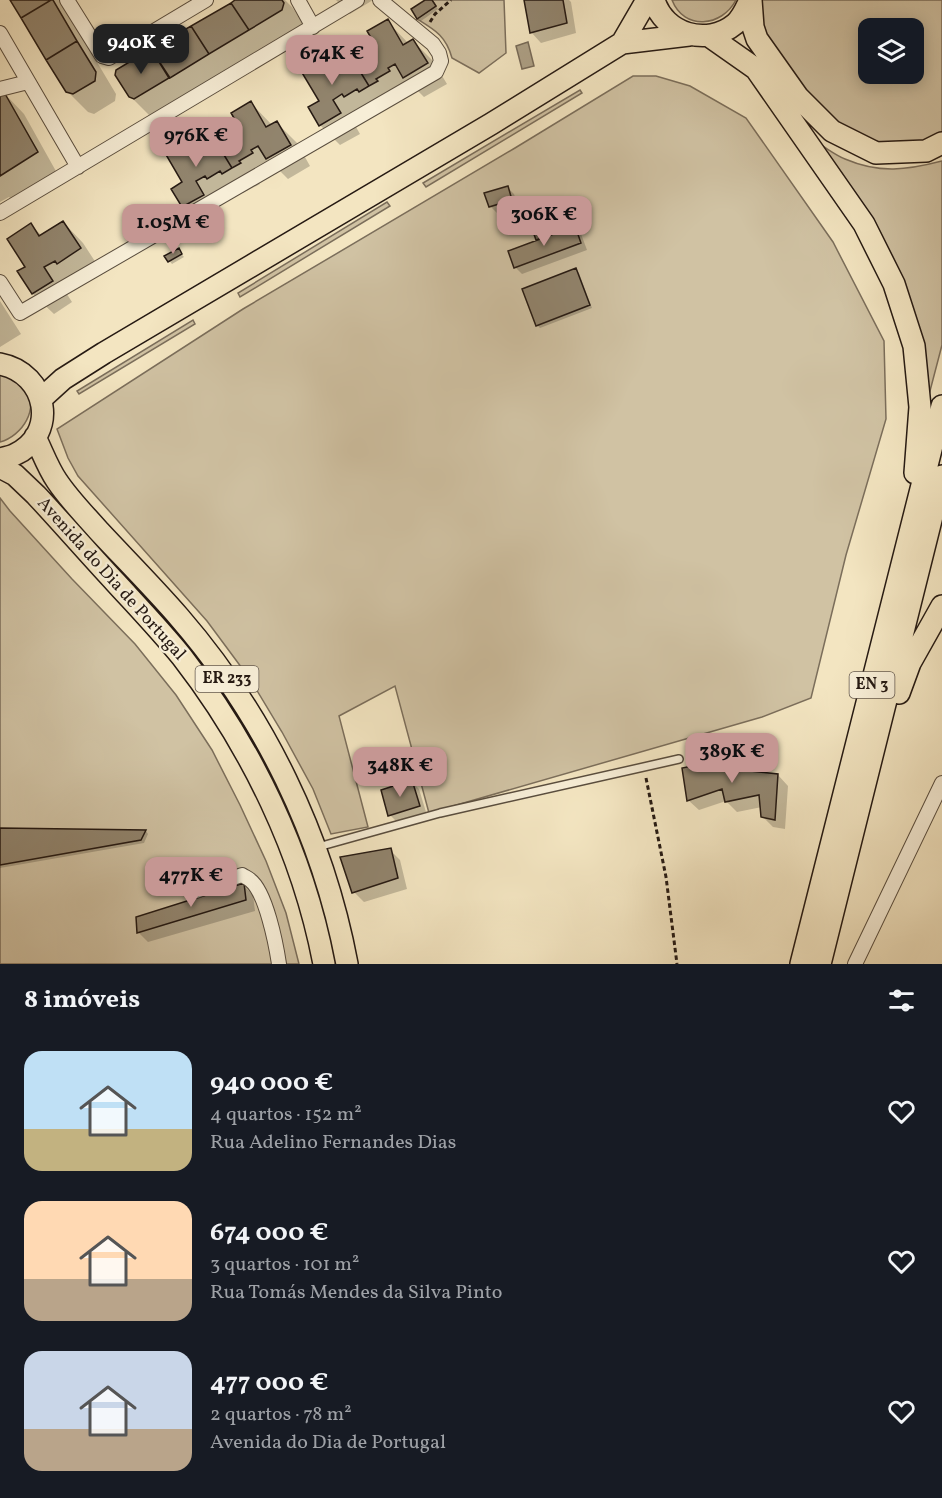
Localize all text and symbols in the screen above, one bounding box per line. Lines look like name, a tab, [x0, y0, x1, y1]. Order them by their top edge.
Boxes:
map controls	[858, 18, 924, 84]
button: layers	[858, 18, 924, 84]
pin: 940K €	[92, 24, 190, 75]
text: 940K €	[107, 29, 175, 57]
pin: 674K €	[283, 35, 381, 86]
text: 674K €	[300, 40, 364, 68]
pin: 976K €	[147, 117, 245, 168]
text: 976K €	[164, 122, 228, 150]
pin: 306K €	[495, 196, 593, 247]
text: 306K €	[511, 201, 577, 229]
pin: 1.05M €	[118, 204, 228, 255]
text: 1.05M €	[136, 209, 210, 237]
street label: Avenida do Dia de Portugal	[31, 492, 191, 666]
road number: ER 233	[196, 666, 258, 692]
road number: EN 3	[850, 672, 894, 698]
pin: 389K €	[683, 733, 781, 784]
text: 389K €	[699, 738, 765, 766]
pin: 348K €	[351, 747, 449, 798]
text: 348K €	[367, 752, 433, 780]
pin: 477K €	[142, 857, 240, 908]
text: 477K €	[159, 862, 223, 890]
text: 8 imóveis	[24, 982, 140, 1018]
icon: filters	[885, 984, 918, 1017]
text: 940 000 €	[210, 1065, 333, 1101]
icon: home	[72, 1075, 144, 1147]
icon: heart	[885, 1095, 918, 1128]
text: 4 quartos · 152 m²	[210, 1101, 362, 1129]
text: Rua Adelino Fernandes Dias	[210, 1129, 456, 1157]
text: 674 000 €	[210, 1215, 329, 1251]
icon: home	[72, 1225, 144, 1297]
icon: heart	[885, 1245, 918, 1278]
text: 3 quartos · 101 m²	[210, 1251, 359, 1279]
text: Rua Tomás Mendes da Silva Pinto	[210, 1279, 502, 1307]
text: 477 000 €	[210, 1365, 328, 1401]
icon: home	[72, 1375, 144, 1447]
icon: heart	[885, 1395, 918, 1428]
text: 2 quartos · 78 m²	[210, 1401, 352, 1429]
text: Avenida do Dia de Portugal	[210, 1429, 446, 1457]

